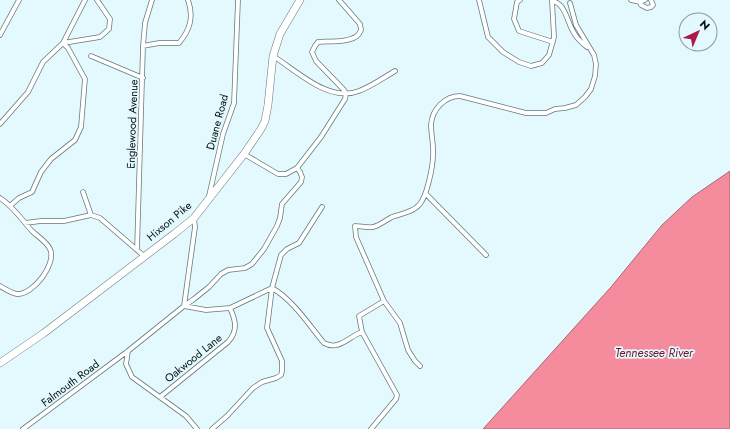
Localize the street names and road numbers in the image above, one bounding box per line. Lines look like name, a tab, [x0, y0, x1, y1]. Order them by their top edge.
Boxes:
street label: Englewood Avenue	[122, 79, 142, 169]
street label: Duane Road	[202, 92, 232, 152]
street label: Hixson Pike	[143, 197, 195, 245]
street label: Oakwood Lane	[161, 330, 225, 386]
street label: Falmouth Road	[38, 356, 102, 410]

